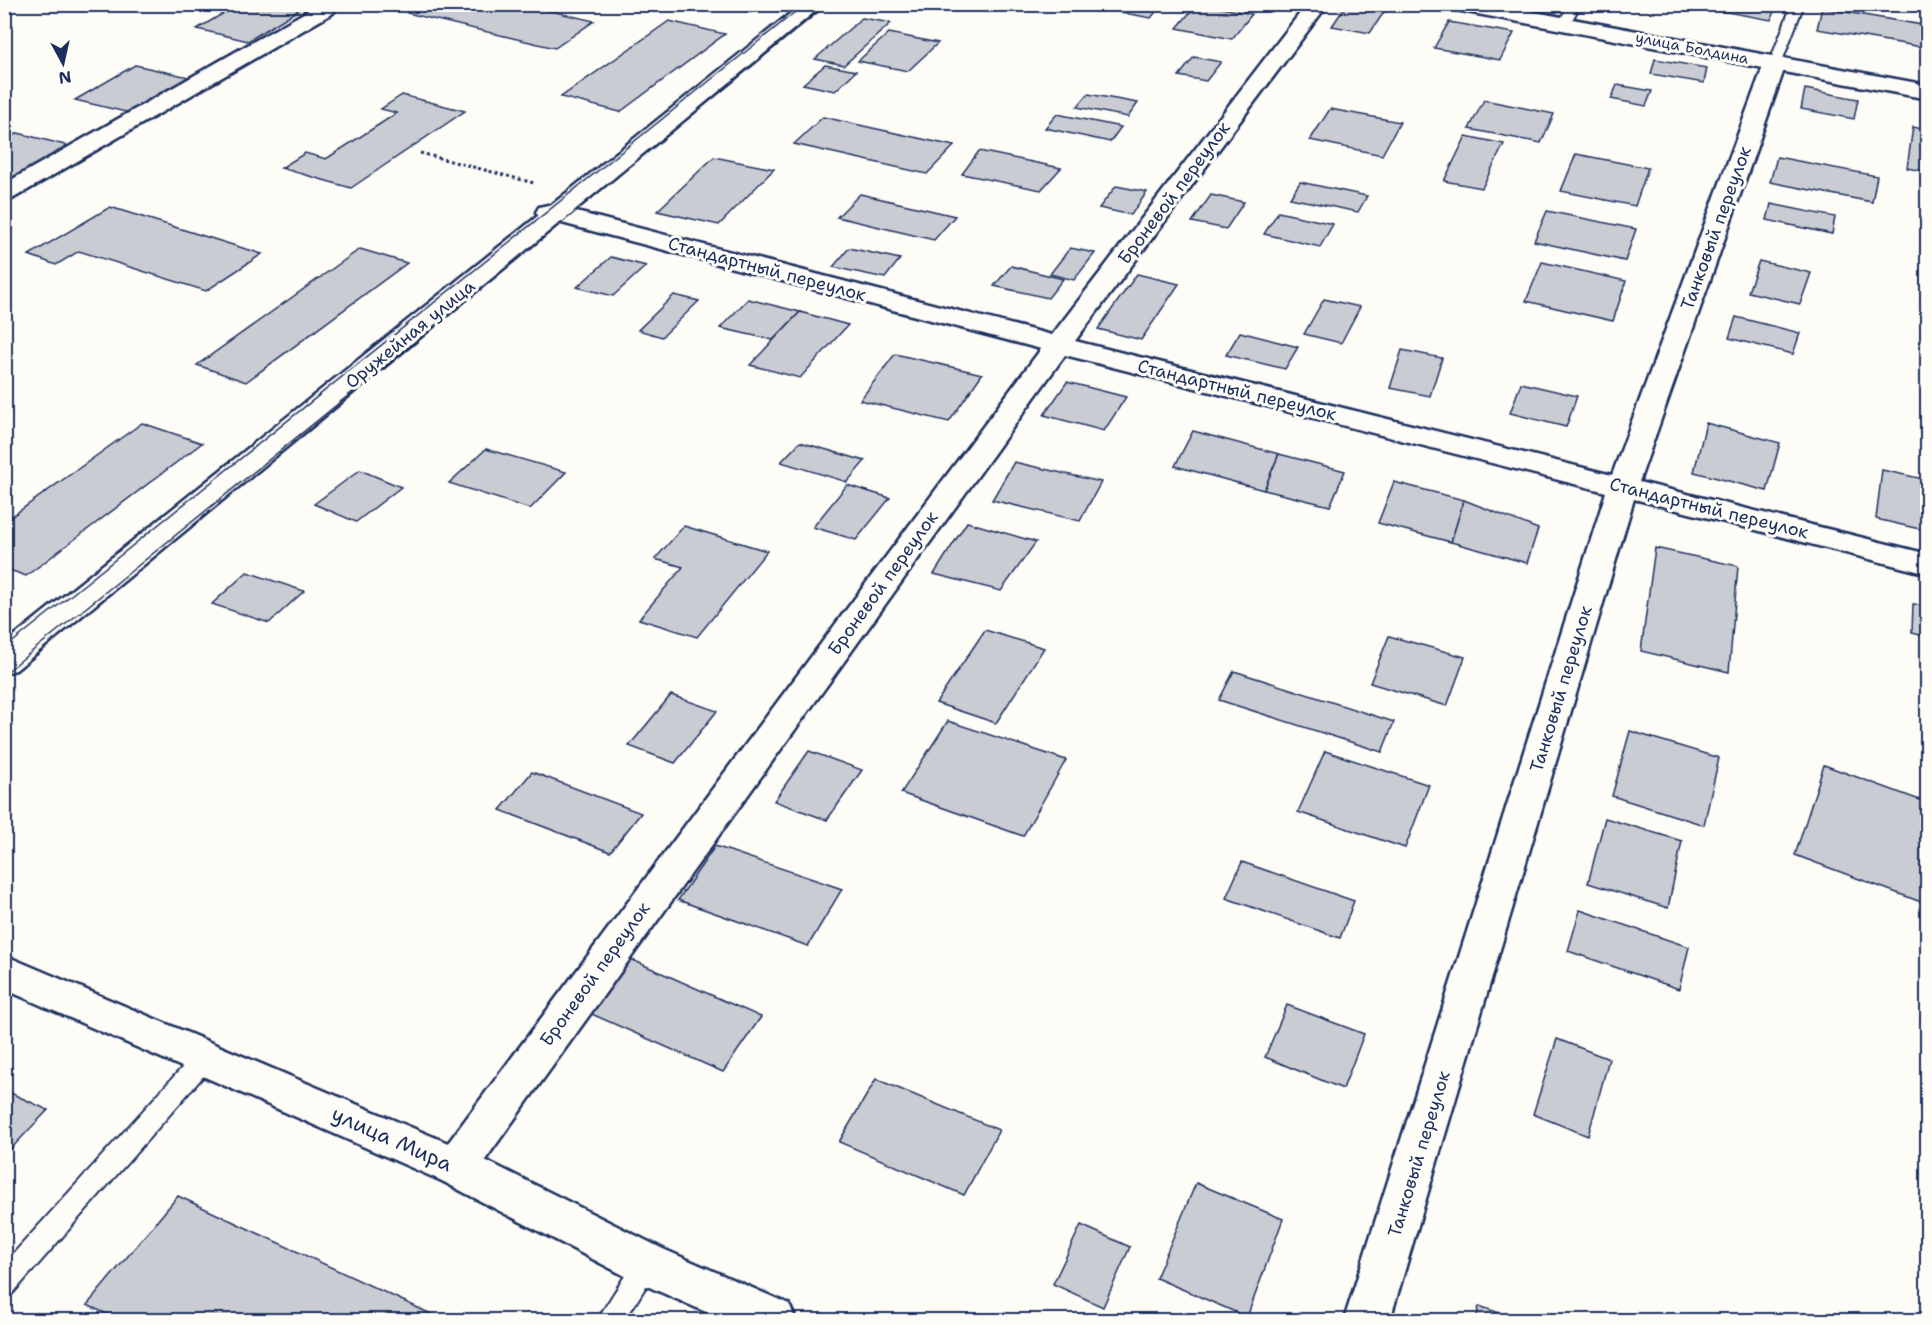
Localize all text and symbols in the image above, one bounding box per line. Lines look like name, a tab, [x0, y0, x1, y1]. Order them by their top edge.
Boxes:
street label: улица Болдина	[1634, 27, 1751, 69]
north arrow	[33, 33, 93, 93]
text: N	[57, 66, 73, 89]
street label: Броневой переулок	[1112, 116, 1236, 269]
street label: Танковый переулок	[1675, 142, 1757, 313]
street label: Стандартный переулок	[665, 231, 869, 307]
street label: Оружейная улица	[340, 274, 480, 394]
street label: Стандартный переулок	[1135, 354, 1339, 426]
street label: Стандартный переулок	[1607, 472, 1811, 544]
street label: Броневой переулок	[823, 506, 944, 660]
street label: Танковый переулок	[1524, 603, 1598, 775]
street label: Броневой переулок	[535, 897, 656, 1051]
street label: Танковый переулок	[1382, 1068, 1456, 1240]
street label: улица Мира	[327, 1100, 457, 1178]

